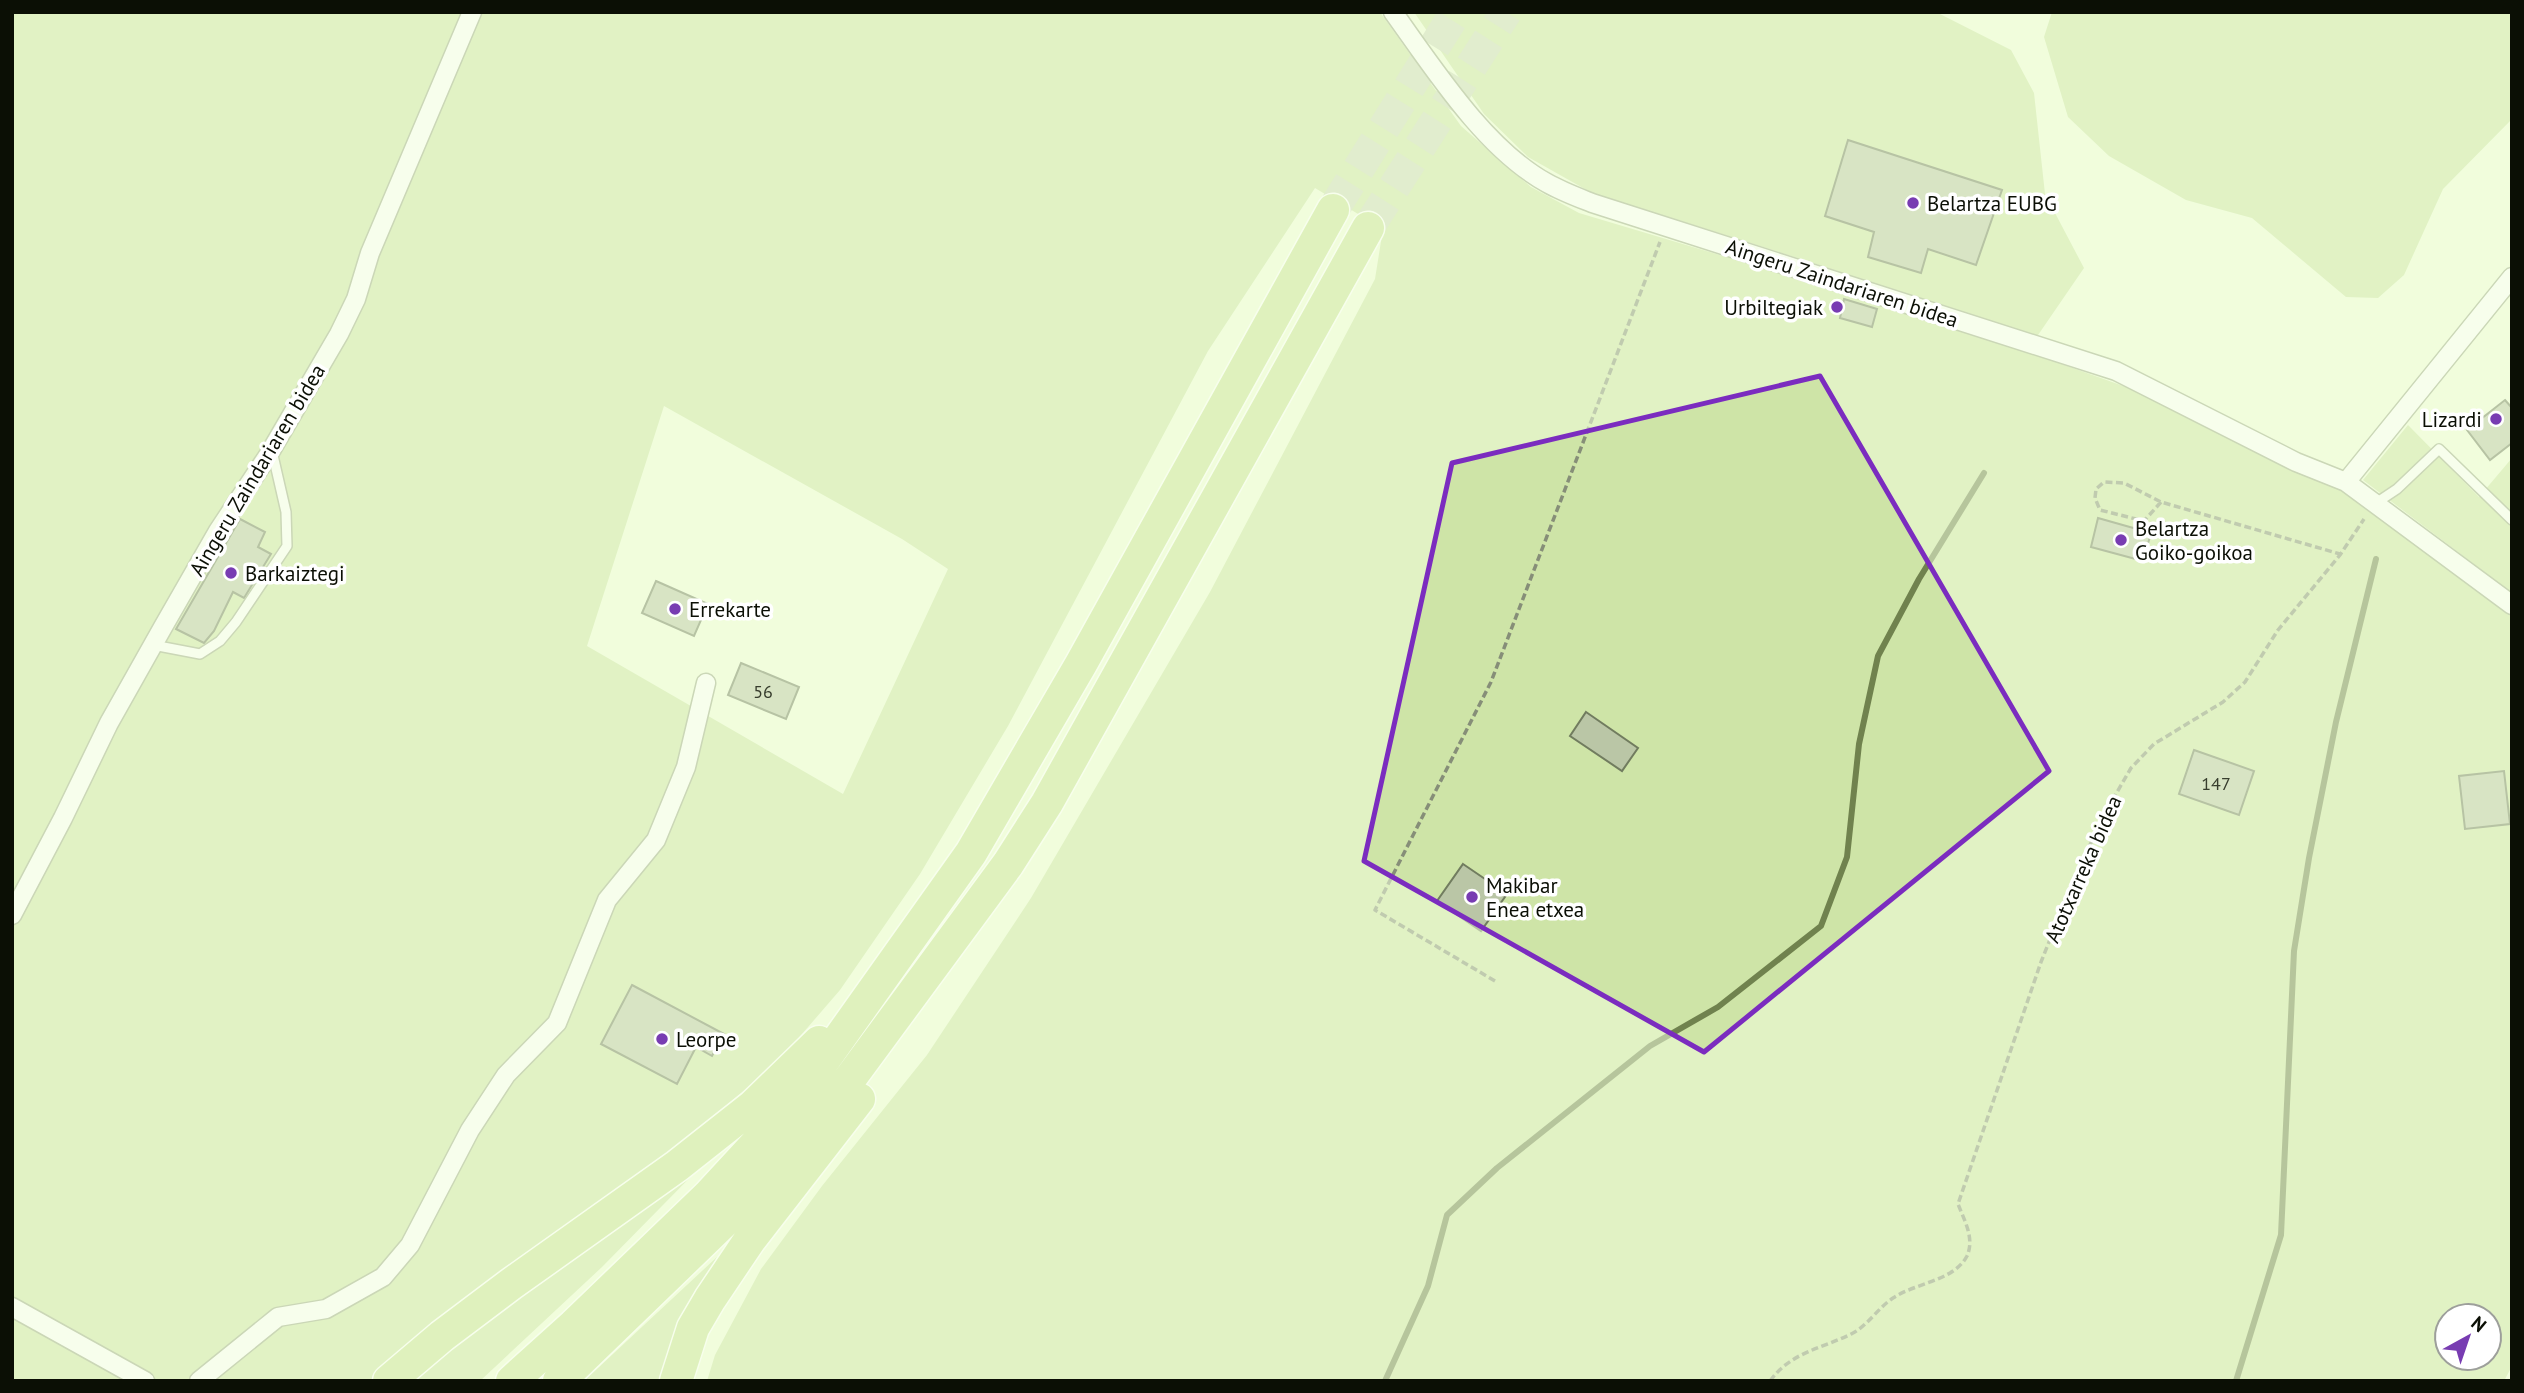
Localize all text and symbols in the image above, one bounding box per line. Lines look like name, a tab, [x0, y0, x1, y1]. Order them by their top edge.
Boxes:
place label: Belartza EUBG	[1927, 190, 2057, 217]
marker: Belartza EUBG	[1905, 195, 1921, 211]
street label: Aingeru Zaindariaren bidea	[1722, 233, 1962, 333]
place label: Urbiltegiak	[1724, 294, 1823, 321]
marker: Urbiltegiak	[1829, 299, 1845, 315]
street label: Aingeru Zaindariaren bidea	[183, 359, 331, 581]
place label: Lizardi	[2422, 406, 2482, 433]
marker: Lizardi	[2488, 411, 2504, 427]
place label: Belartza Goiko-goikoa	[2135, 515, 2253, 566]
marker: Belartza Goiko-goikoa	[2113, 532, 2129, 548]
place label: Barkaiztegi	[245, 560, 345, 587]
marker: Barkaiztegi	[223, 565, 239, 581]
place label: Errekarte	[689, 596, 771, 623]
marker: Errekarte	[667, 601, 683, 617]
house number: 56	[753, 680, 773, 703]
house number: 147	[2201, 772, 2231, 795]
street label: Atotxarreka bidea	[2038, 791, 2128, 947]
place label: Makibar Enea etxea	[1486, 872, 1584, 923]
marker: Makibar Enea etxea	[1464, 889, 1480, 905]
place label: Leorpe	[676, 1026, 736, 1053]
marker: Leorpe	[654, 1031, 670, 1047]
north arrow	[2433, 1302, 2503, 1372]
text: N	[2466, 1311, 2491, 1337]

